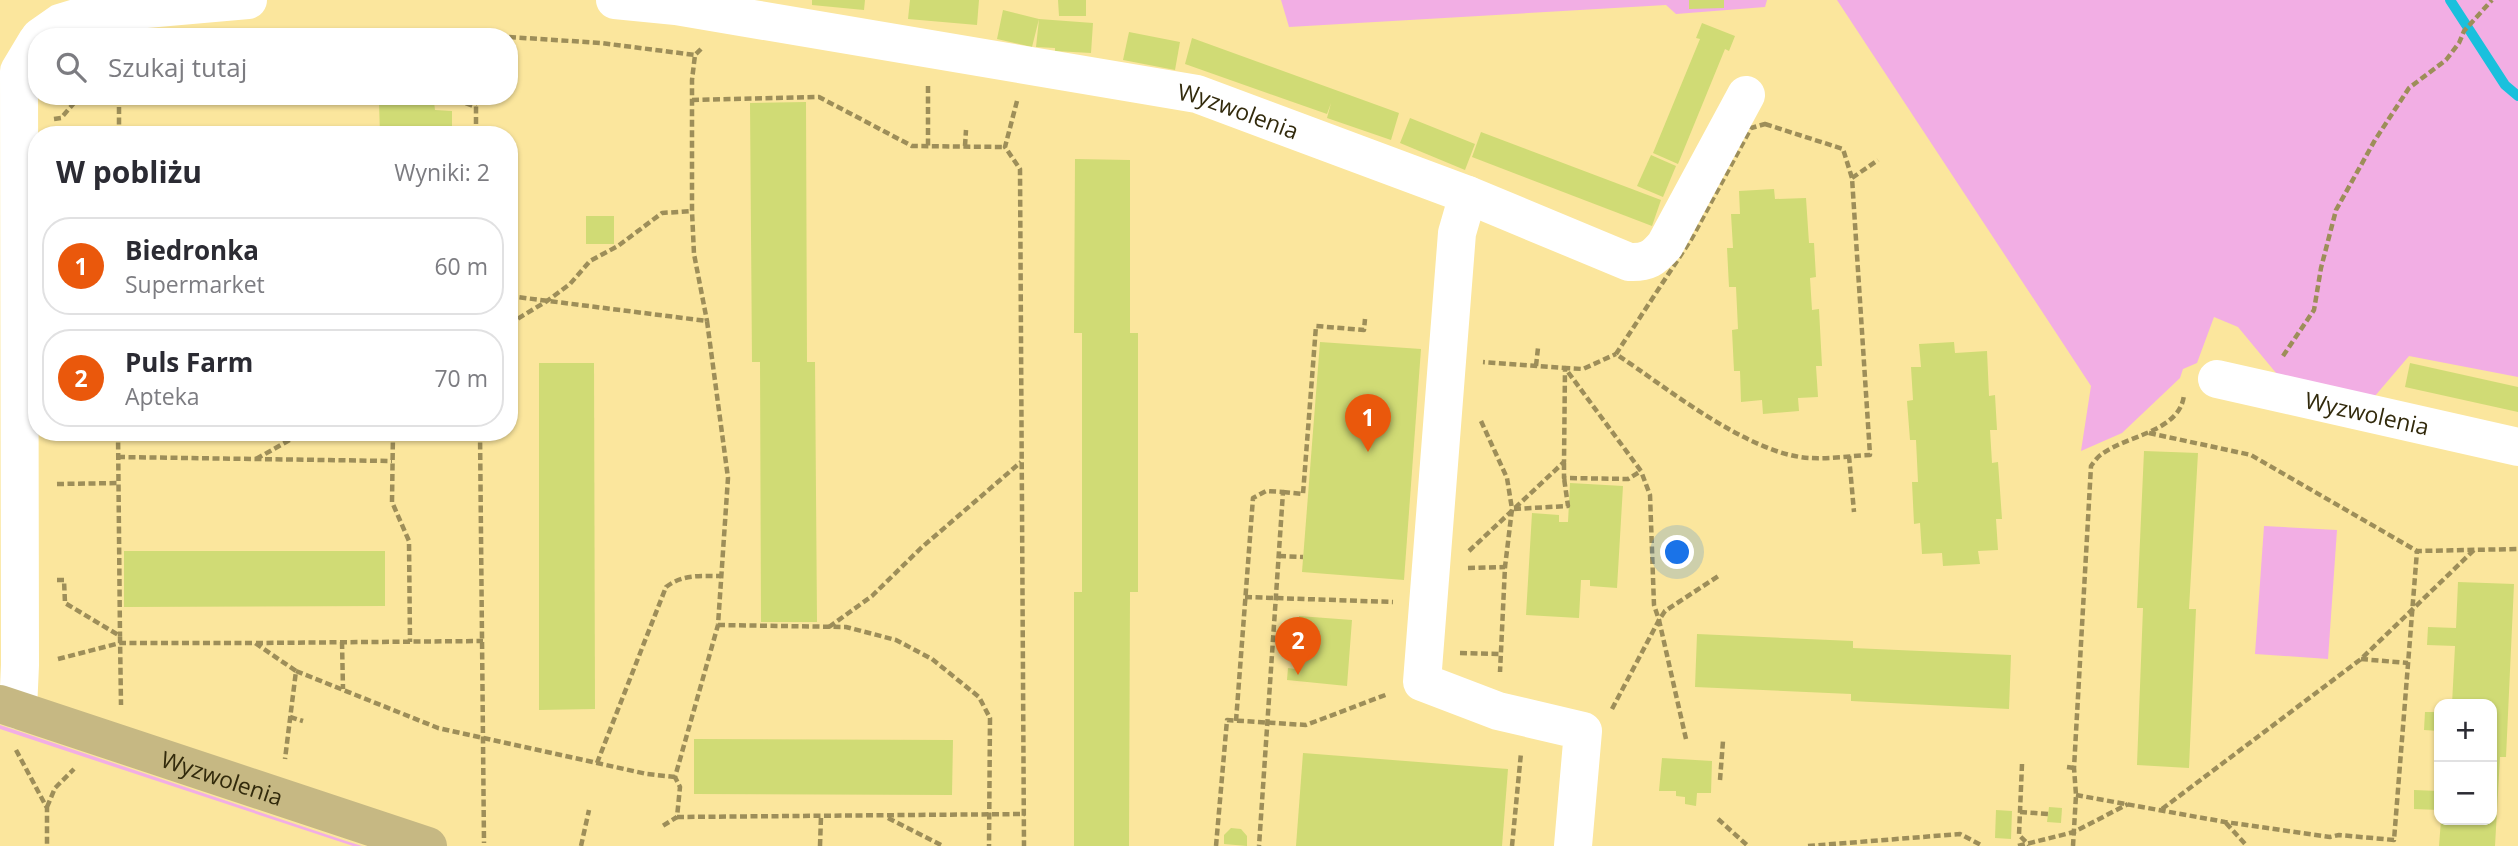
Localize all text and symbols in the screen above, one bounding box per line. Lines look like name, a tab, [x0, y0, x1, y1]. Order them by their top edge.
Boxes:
search box	[28, 28, 518, 105]
icon: search	[52, 48, 90, 86]
text: Szukaj tutaj	[108, 49, 247, 85]
street label: Wyzwolenia	[1176, 75, 1303, 147]
text: W pobliżu	[56, 151, 202, 192]
text: Wyniki: 2	[394, 156, 490, 188]
text: Biedronka	[125, 232, 259, 268]
text: 1	[74, 250, 88, 282]
text: 60 m	[434, 250, 488, 282]
text: Supermarket	[125, 268, 265, 300]
text: Puls Farm	[125, 344, 253, 380]
text: 2	[74, 362, 88, 394]
text: 70 m	[434, 362, 488, 394]
text: Apteka	[125, 380, 200, 412]
street label: Wyzwolenia	[2302, 383, 2433, 442]
pin: 1	[1345, 394, 1391, 452]
your location	[1660, 535, 1694, 569]
pin: 2	[1275, 617, 1321, 675]
map controls	[2434, 699, 2497, 825]
button: +	[2434, 699, 2497, 762]
street label: Wyzwolenia	[157, 743, 287, 813]
button: −	[2434, 762, 2497, 825]

